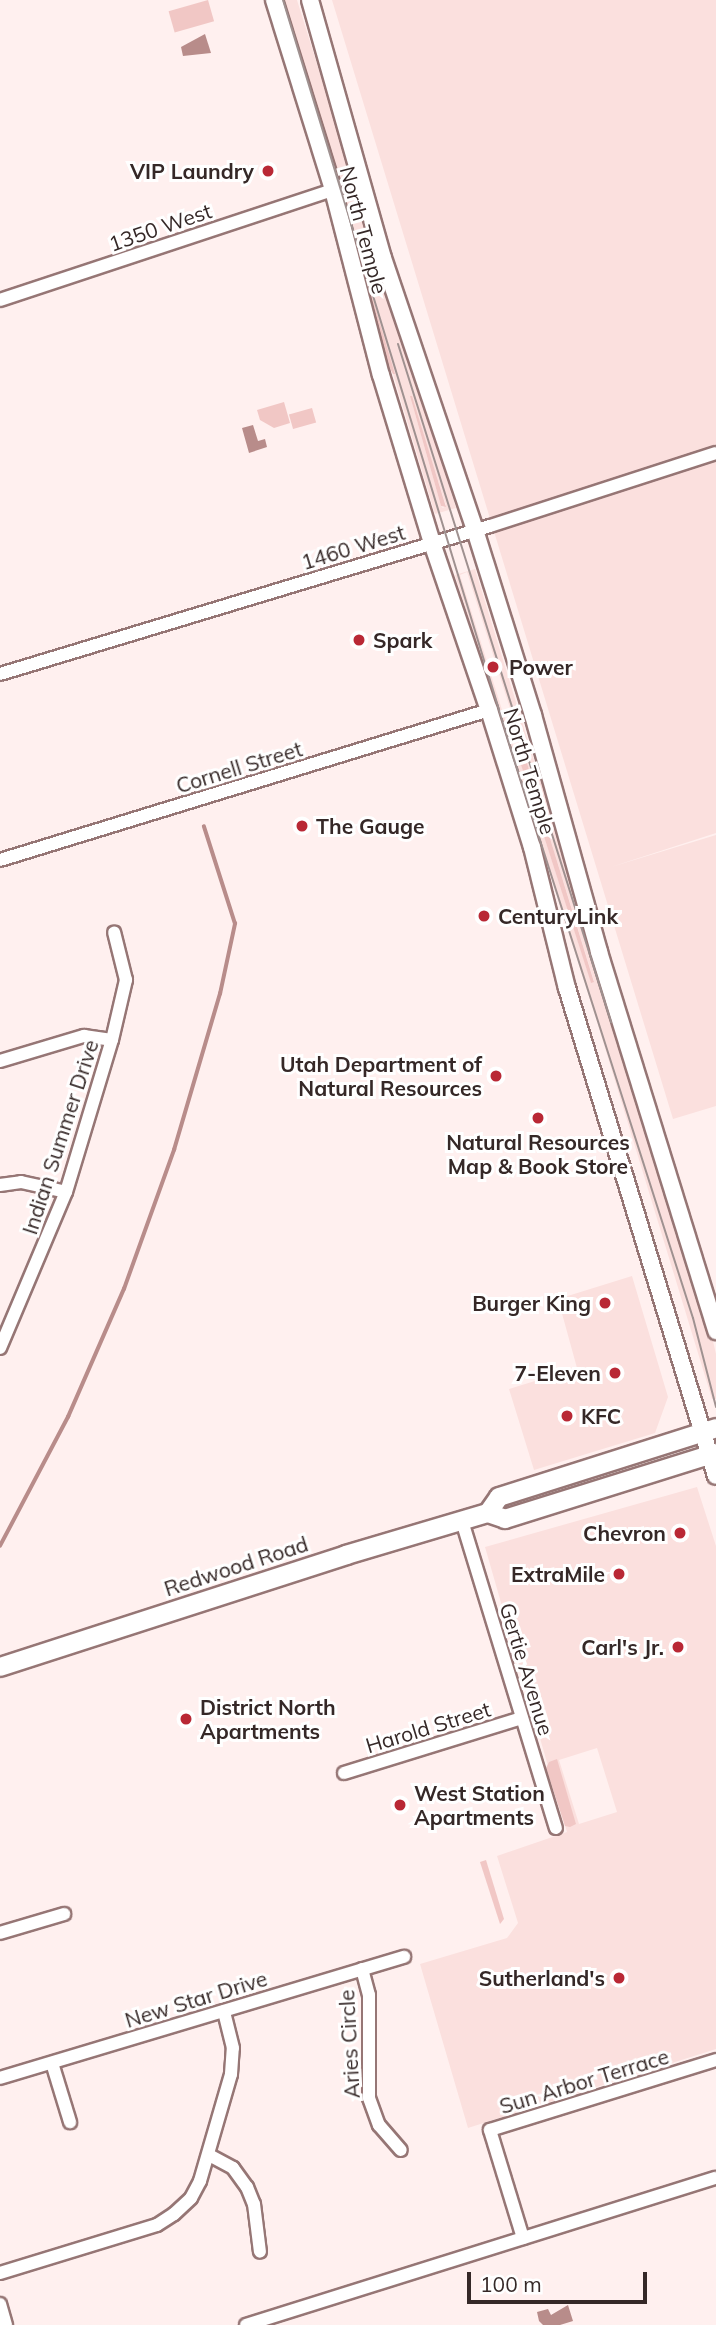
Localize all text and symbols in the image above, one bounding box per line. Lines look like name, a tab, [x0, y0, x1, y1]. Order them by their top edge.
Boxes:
place label: VIP Laundry	[130, 158, 254, 184]
marker: VIP Laundry	[260, 163, 276, 179]
street label: North Temple	[335, 163, 393, 297]
street label: 1350 West	[105, 198, 215, 256]
street label: 1460 West	[298, 519, 408, 575]
place label: Spark	[373, 627, 432, 653]
marker: Spark	[351, 632, 367, 648]
place label: Power	[509, 654, 573, 680]
marker: Power	[483, 657, 503, 677]
street label: North Temple	[499, 705, 561, 837]
street label: Cornell Street	[173, 736, 305, 798]
place label: The Gauge	[316, 813, 425, 839]
marker: The Gauge	[294, 818, 310, 834]
place label: CenturyLink	[498, 903, 618, 929]
marker: CenturyLink	[476, 908, 492, 924]
street label: Indian Summer Drive	[17, 1037, 103, 1237]
place label: Utah Department of Natural Resources	[280, 1051, 482, 1101]
marker: Utah Department of Natural Resources	[488, 1068, 504, 1084]
marker: Natural Resources Map & Book Store	[530, 1110, 546, 1126]
place label: Natural Resources Map & Book Store	[446, 1129, 630, 1179]
place label: Burger King	[472, 1290, 591, 1316]
marker: Burger King	[597, 1295, 613, 1311]
place label: 7-Eleven	[515, 1360, 601, 1386]
marker: 7-Eleven	[607, 1365, 623, 1381]
place label: KFC	[581, 1403, 621, 1429]
marker: KFC	[559, 1408, 575, 1424]
place label: Chevron	[583, 1520, 666, 1546]
marker: Chevron	[672, 1525, 688, 1541]
street label: Redwood Road	[161, 1531, 311, 1601]
place label: ExtraMile	[511, 1561, 605, 1587]
marker: ExtraMile	[611, 1566, 627, 1582]
street label: Gertie Avenue	[495, 1600, 559, 1738]
place label: Carl's Jr.	[581, 1634, 664, 1660]
marker: Carl's Jr.	[670, 1639, 686, 1655]
place label: District North Apartments	[200, 1694, 336, 1744]
street label: Harold Street	[362, 1696, 494, 1758]
marker: District North Apartments	[178, 1711, 194, 1727]
place label: West Station Apartments	[414, 1780, 545, 1830]
marker: West Station Apartments	[392, 1797, 408, 1813]
street label: New Star Drive	[122, 1965, 270, 2033]
place label: Sutherland's	[479, 1965, 605, 1991]
marker: Sutherland's	[611, 1970, 627, 1986]
street label: Aries Circle	[334, 1989, 364, 2099]
street label: Sun Arbor Terrace	[496, 2043, 672, 2119]
scale bar	[471, 2258, 651, 2302]
text: 100 m	[480, 2271, 542, 2297]

